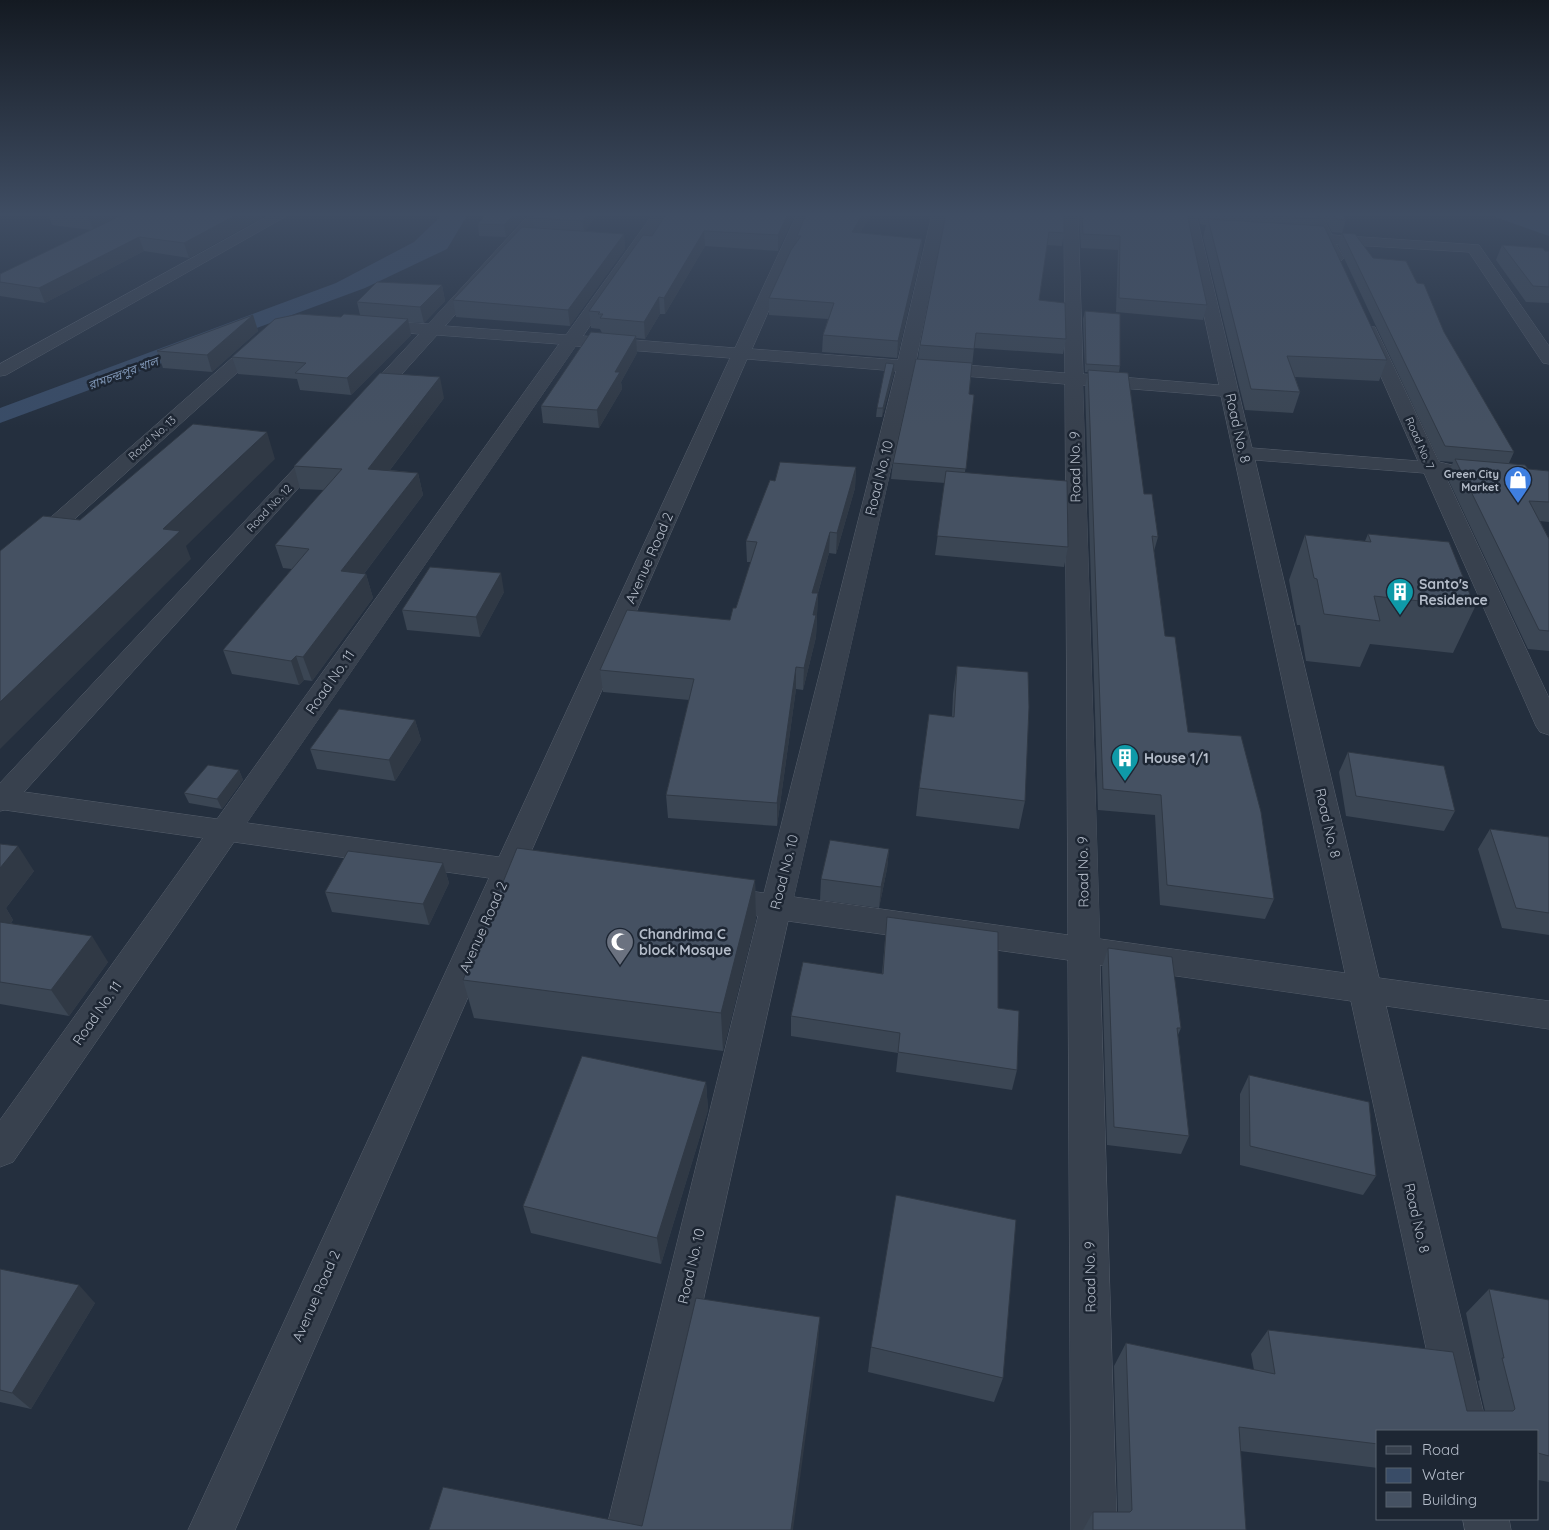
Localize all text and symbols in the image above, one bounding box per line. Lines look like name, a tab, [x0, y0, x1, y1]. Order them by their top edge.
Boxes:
water label: রামচন্দ্রপুর খাল	[86, 353, 162, 393]
street label: Road No. 8	[1221, 391, 1255, 465]
street label: Road No. 13	[125, 413, 179, 463]
street label: Road No. 7	[1402, 415, 1438, 472]
street label: Road No. 9	[1065, 431, 1085, 503]
street label: Road No. 10	[861, 438, 897, 518]
shop icon: Green City Market	[1503, 465, 1533, 504]
place label: Green City Market	[1444, 467, 1499, 494]
street label: Road No. 12	[243, 481, 295, 535]
street label: Avenue Road 2	[621, 509, 677, 606]
place label: Santo's Residence	[1419, 575, 1488, 609]
building icon: Santo's Residence	[1385, 577, 1415, 616]
street label: Road No. 11	[301, 647, 359, 717]
building icon: House 1/1	[1110, 743, 1140, 782]
place label: House 1/1	[1144, 749, 1209, 767]
street label: Road No. 8	[1311, 786, 1345, 860]
street label: Road No. 10	[766, 832, 802, 912]
street label: Road No. 9	[1073, 836, 1093, 908]
street label: Avenue Road 2	[455, 878, 511, 975]
place label: Chandrima C block Mosque	[639, 925, 732, 959]
mosque icon: Chandrima C block Mosque	[605, 927, 635, 966]
street label: Road No. 11	[68, 978, 126, 1048]
street label: Road No. 8	[1400, 1181, 1434, 1255]
street label: Road No. 10	[674, 1226, 708, 1306]
street label: Road No. 9	[1080, 1241, 1100, 1313]
street label: Avenue Road 2	[288, 1247, 344, 1344]
legend	[1376, 1430, 1539, 1520]
text: Road	[1422, 1440, 1459, 1459]
text: Water	[1422, 1465, 1465, 1484]
text: Building	[1422, 1490, 1477, 1509]

